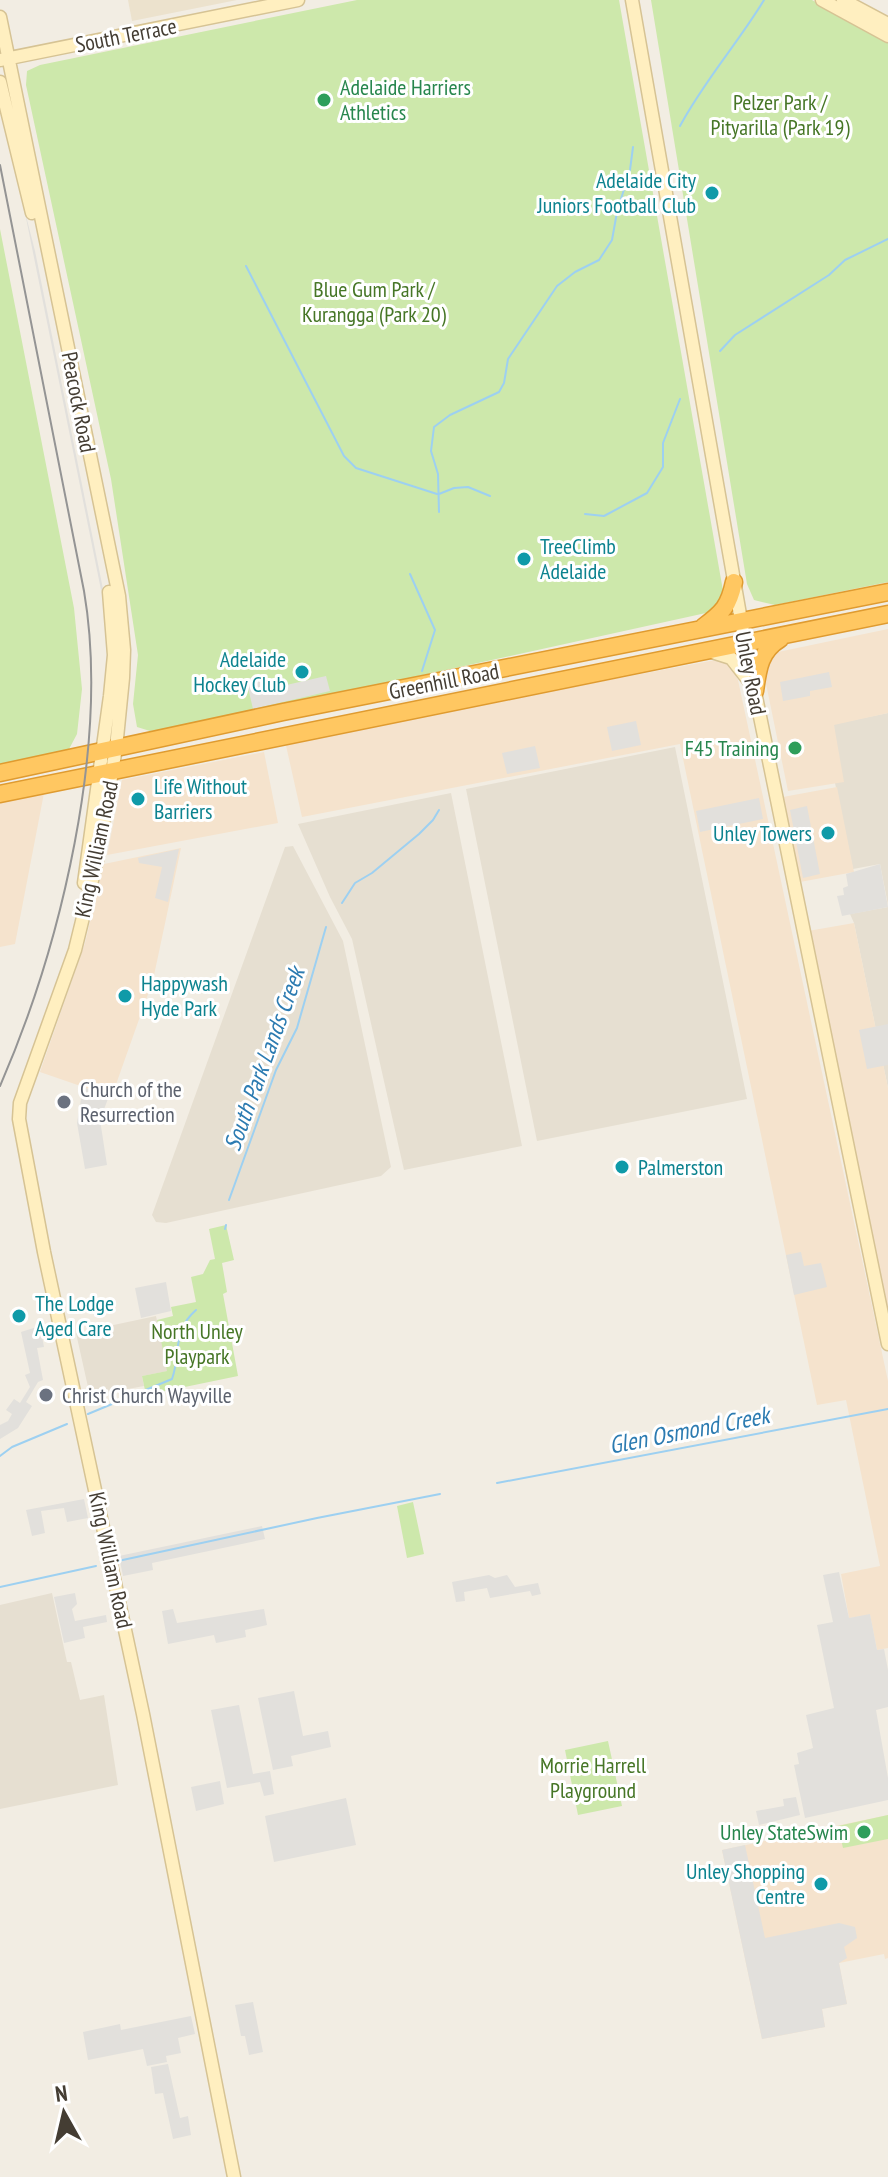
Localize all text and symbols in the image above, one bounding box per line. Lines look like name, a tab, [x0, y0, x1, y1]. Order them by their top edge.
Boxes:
street label: South Terrace	[73, 11, 179, 59]
place label: Adelaide Harriers Athletics	[340, 73, 471, 126]
park label: Pelzer Park / Pityarilla (Park 19)	[710, 88, 850, 141]
marker: Adelaide Harriers Athletics	[315, 91, 333, 109]
place label: Adelaide City Juniors Football Club	[536, 166, 697, 219]
marker: Adelaide City Juniors Football Club	[703, 184, 721, 202]
park label: Blue Gum Park / Kurangga (Park 20)	[302, 275, 447, 328]
street label: Peacock Road	[56, 349, 102, 455]
place label: TreeClimb Adelaide	[540, 532, 616, 585]
marker: TreeClimb Adelaide	[515, 550, 533, 568]
street label: Unley Road	[729, 629, 773, 717]
place label: Adelaide Hockey Club	[193, 645, 286, 698]
street label: Greenhill Road	[387, 657, 501, 705]
marker: Adelaide Hockey Club	[293, 663, 311, 681]
place label: F45 Training	[685, 734, 779, 762]
marker: F45 Training	[786, 739, 804, 757]
place label: Life Without Barriers	[154, 772, 247, 825]
street label: King William Road	[68, 778, 124, 920]
marker: Life Without Barriers	[129, 790, 147, 808]
place label: Unley Towers	[713, 819, 812, 847]
marker: Unley Towers	[819, 824, 837, 842]
water label: South Park Lands Creek	[216, 960, 312, 1155]
place label: Happywash Hyde Park	[141, 969, 228, 1022]
marker: Happywash Hyde Park	[116, 987, 134, 1005]
place label: Church of the Resurrection	[80, 1075, 182, 1128]
marker: Church of the Resurrection	[55, 1093, 73, 1111]
place label: Palmerston	[638, 1153, 723, 1181]
marker: Palmerston	[613, 1158, 631, 1176]
place label: The Lodge Aged Care	[35, 1289, 114, 1342]
marker: The Lodge Aged Care	[10, 1307, 28, 1325]
park label: North Unley Playpark	[151, 1317, 243, 1370]
place label: Christ Church Wayville	[62, 1381, 232, 1409]
marker: Christ Church Wayville	[37, 1386, 55, 1404]
water label: Glen Osmond Creek	[606, 1399, 774, 1461]
street label: King William Road	[83, 1489, 139, 1631]
park label: Morrie Harrell Playground	[540, 1751, 647, 1804]
place label: Unley StateSwim	[720, 1818, 848, 1846]
marker: Unley StateSwim	[855, 1823, 873, 1841]
place label: Unley Shopping Centre	[686, 1857, 805, 1910]
marker: Unley Shopping Centre	[812, 1875, 830, 1893]
north arrow	[24, 2073, 104, 2153]
text: N	[53, 2079, 69, 2108]

